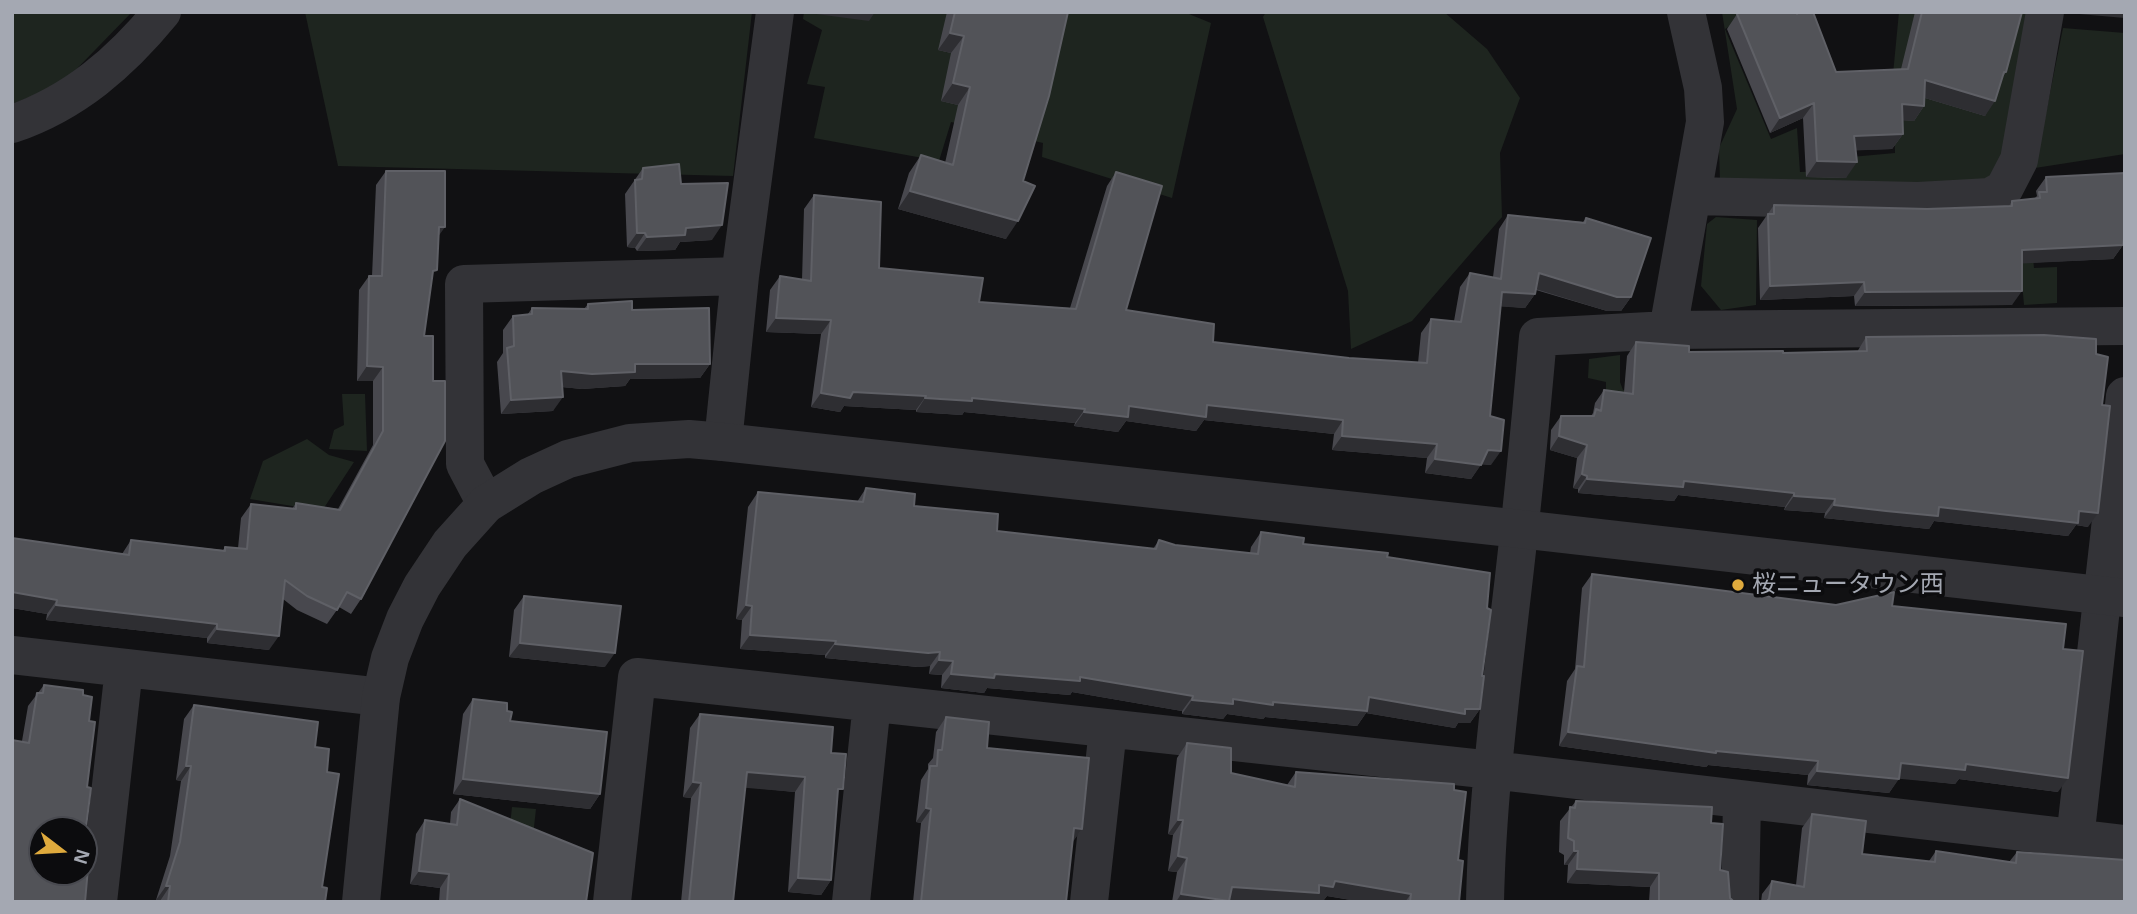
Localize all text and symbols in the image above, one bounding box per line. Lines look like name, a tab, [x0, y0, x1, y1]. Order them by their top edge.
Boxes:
place label: 桜ニュータウン西	[1752, 571, 1944, 599]
marker: 桜ニュータウン西	[1730, 577, 1746, 593]
north arrow	[28, 816, 98, 886]
text: N	[70, 847, 94, 866]

